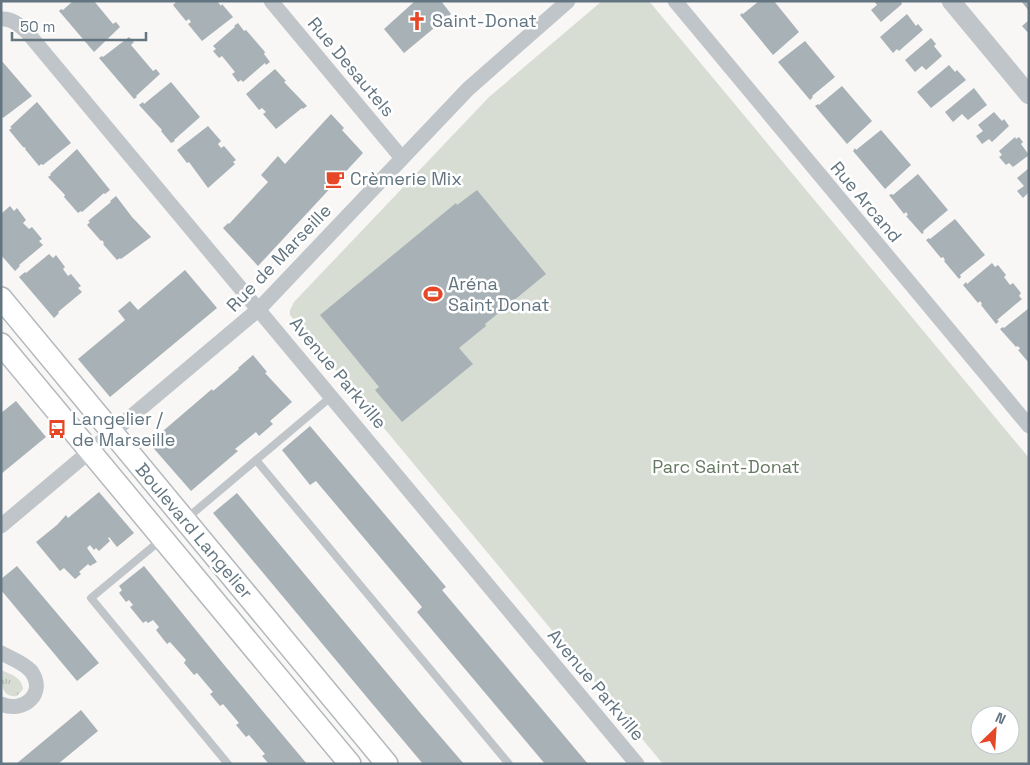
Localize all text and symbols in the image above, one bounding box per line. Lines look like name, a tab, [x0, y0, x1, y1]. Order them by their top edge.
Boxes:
place label: Saint-Donat	[432, 9, 537, 32]
scale bar	[12, 10, 146, 42]
church icon: Saint-Donat	[406, 10, 428, 32]
street label: Rue Desautels	[303, 12, 400, 121]
text: 50 m	[20, 17, 55, 36]
street label: Rue Arcand	[826, 156, 907, 247]
place label: Crèmerie Mix	[350, 167, 462, 190]
cafe icon: Crèmerie Mix	[324, 168, 346, 190]
street label: Rue de Marseille	[221, 199, 336, 316]
place label: Aréna Saint Donat	[448, 272, 550, 316]
sports icon: Aréna Saint Donat	[422, 283, 444, 305]
street label: Avenue Parkville	[285, 312, 392, 433]
place label: Langelier / de Marseille	[72, 407, 175, 451]
bus stop icon: Langelier / de Marseille	[46, 418, 68, 440]
park label: Parc Saint-Donat	[652, 455, 800, 478]
street label: Boulevard Langelier	[131, 458, 258, 604]
street label: Avenue Parkville	[543, 624, 650, 745]
north arrow	[970, 705, 1020, 755]
text: N	[992, 708, 1009, 728]

